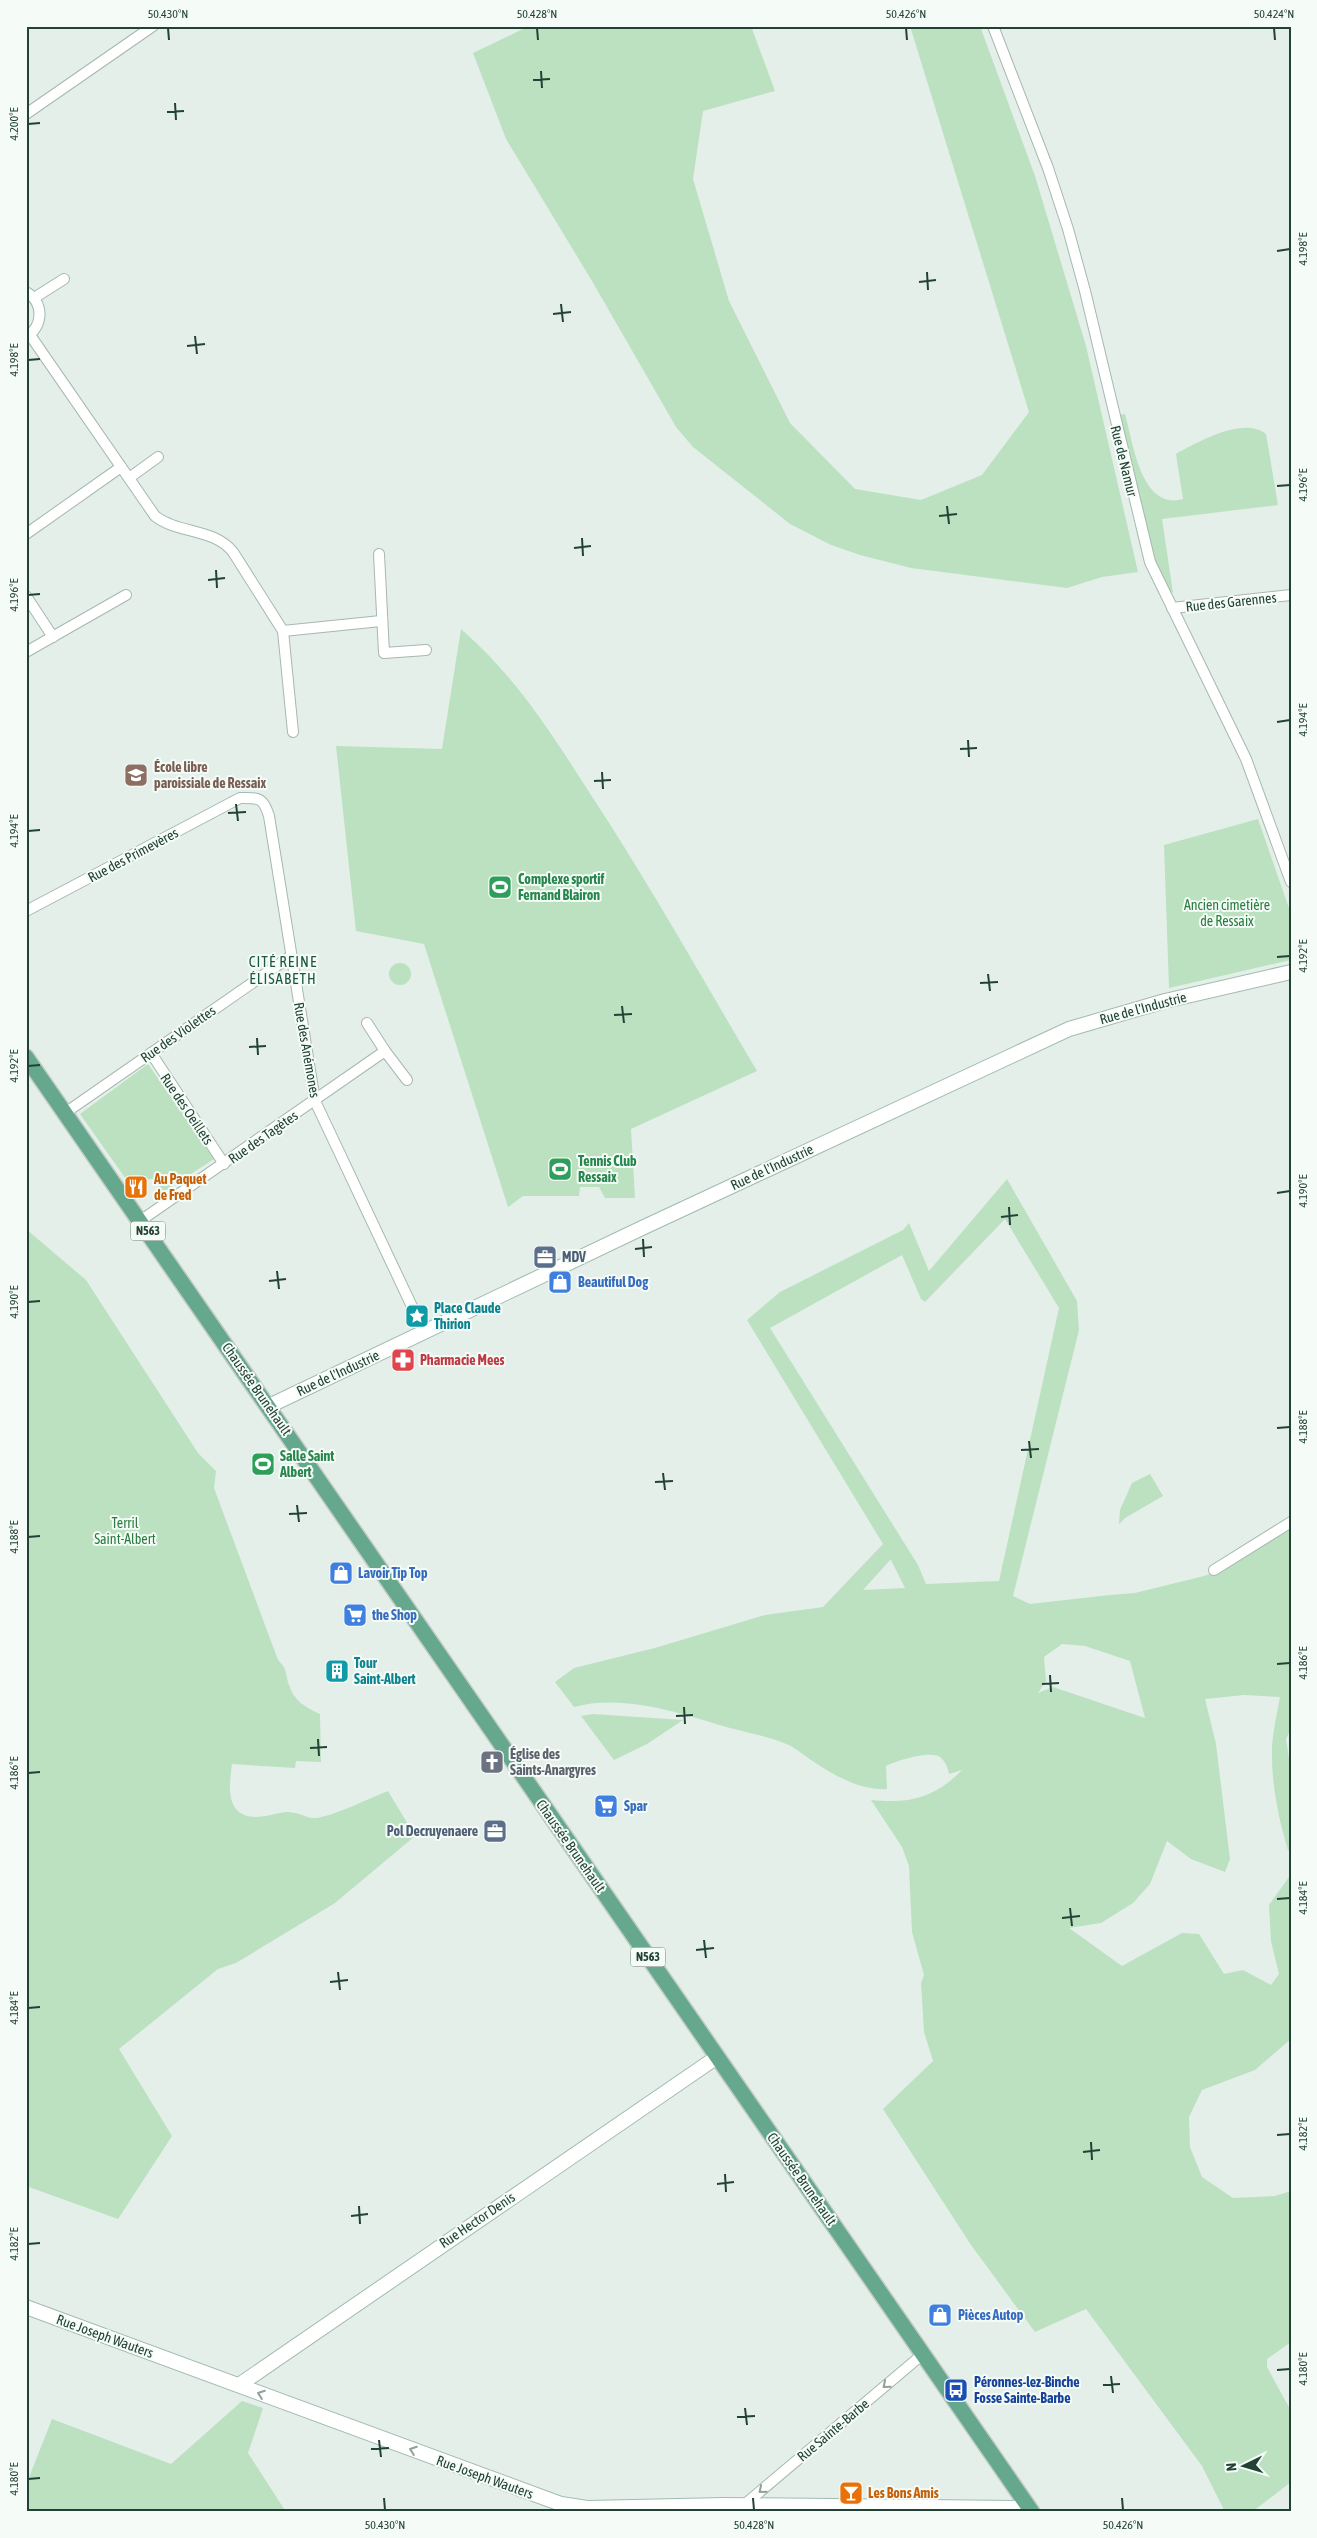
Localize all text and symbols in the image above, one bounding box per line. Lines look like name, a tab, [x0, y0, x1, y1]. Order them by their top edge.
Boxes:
text: 50.430°N	[148, 7, 188, 21]
text: 50.428°N	[517, 7, 557, 21]
text: 50.426°N	[886, 7, 926, 21]
text: 50.424°N	[1254, 7, 1294, 21]
text: 4.200°E	[7, 107, 21, 141]
text: 4.198°E	[1296, 232, 1310, 266]
text: 4.198°E	[7, 343, 21, 377]
street label: Rue de Namur	[1107, 424, 1141, 499]
text: 4.196°E	[1296, 468, 1310, 502]
text: 4.196°E	[7, 578, 21, 612]
street label: Rue des Garennes	[1185, 589, 1277, 615]
text: 4.194°E	[1296, 703, 1310, 737]
place label: École libre paroissiale de Ressaix	[154, 759, 266, 791]
school or university icon: École libre paroissiale de Ressaix	[123, 762, 149, 788]
text: 4.194°E	[7, 814, 21, 848]
street label: Rue des Primevères	[85, 824, 181, 885]
place label: Complexe sportif Fernand Blairon	[518, 871, 605, 903]
sports icon: Complexe sportif Fernand Blairon	[487, 874, 513, 900]
park label: Ancien cimetière de Ressaix	[1184, 897, 1270, 929]
text: 4.192°E	[1296, 939, 1310, 973]
district label: CITÉ REINE ÉLISABETH	[249, 953, 317, 987]
street label: Rue de l'Industrie	[1098, 989, 1188, 1027]
street label: Rue des Anémones	[291, 1001, 323, 1099]
street label: Rue des Violettes	[137, 1002, 219, 1066]
text: 4.192°E	[7, 1049, 21, 1083]
street label: Rue des Oeillets	[157, 1070, 217, 1148]
street label: Rue des Tagètes	[225, 1107, 301, 1167]
street label: Rue de l'Industrie	[728, 1141, 816, 1193]
place label: Tennis Club Ressaix	[578, 1153, 637, 1185]
sports icon: Tennis Club Ressaix	[547, 1156, 573, 1182]
place label: Au Paquet de Fred	[153, 1171, 206, 1203]
restaurant icon: Au Paquet de Fred	[123, 1174, 149, 1200]
text: 4.190°E	[1296, 1174, 1310, 1208]
road number: N563	[130, 1222, 166, 1240]
office icon: MDV	[532, 1244, 558, 1270]
place label: MDV	[562, 1249, 586, 1265]
shop icon: Beautiful Dog	[547, 1269, 573, 1295]
place label: Beautiful Dog	[578, 1274, 649, 1290]
text: 4.190°E	[7, 1285, 21, 1319]
place label: Place Claude Thirion	[434, 1300, 501, 1332]
place icon: Place Claude Thirion	[404, 1303, 430, 1329]
street label: Chaussée Brunehault	[219, 1340, 295, 1438]
street label: Rue de l'Industrie	[294, 1347, 382, 1399]
pharmacy icon: Pharmacie Mees	[390, 1347, 416, 1373]
place label: Pharmacie Mees	[420, 1352, 505, 1368]
text: 4.188°E	[1296, 1410, 1310, 1444]
place label: Salle Saint Albert	[279, 1448, 334, 1480]
sports icon: Salle Saint Albert	[250, 1451, 276, 1477]
park label: Terril Saint-Albert	[94, 1515, 156, 1547]
text: 4.188°E	[7, 1520, 21, 1554]
shop icon: Lavoir Tip Top	[328, 1560, 354, 1586]
place label: Lavoir Tip Top	[358, 1565, 428, 1581]
supermarket icon: the Shop	[342, 1602, 368, 1628]
place label: the Shop	[371, 1607, 417, 1623]
text: 4.186°E	[1296, 1646, 1310, 1680]
place label: Tour Saint-Albert	[354, 1655, 416, 1687]
building icon: Tour Saint-Albert	[324, 1658, 350, 1684]
place label: Église des Saints-Anargyres	[510, 1746, 596, 1778]
church icon: Église des Saints-Anargyres	[479, 1749, 505, 1775]
text: 4.186°E	[7, 1756, 21, 1790]
supermarket icon: Spar	[593, 1793, 619, 1819]
street label: Chaussée Brunehault	[533, 1797, 609, 1895]
place label: Spar	[624, 1798, 648, 1814]
office icon: Pol Decruyenaere	[482, 1818, 508, 1844]
place label: Pol Decruyenaere	[387, 1823, 478, 1839]
text: 4.184°E	[1296, 1881, 1310, 1915]
road number: N563	[630, 1948, 666, 1966]
text: 4.184°E	[7, 1991, 21, 2025]
text: 4.182°E	[1296, 2117, 1310, 2151]
street label: Chaussée Brunehault	[764, 2130, 840, 2228]
street label: Rue Hector Denis	[436, 2189, 518, 2251]
text: 4.182°E	[7, 2227, 21, 2261]
shop icon: Pièces Autop	[927, 2302, 953, 2328]
place label: Pièces Autop	[958, 2307, 1024, 2323]
street label: Rue Joseph Wauters	[54, 2311, 156, 2361]
text: 4.180°E	[1296, 2352, 1310, 2386]
place label: Péronnes-lez-Binche Fosse Sainte-Barbe	[974, 2374, 1080, 2406]
bus stop icon: Péronnes-lez-Binche Fosse Sainte-Barbe	[943, 2377, 969, 2403]
one-way arrow	[882, 2380, 891, 2389]
one-way arrow	[257, 2389, 266, 2400]
street label: Rue Sainte-Barbe	[794, 2395, 872, 2465]
north arrow	[1220, 2440, 1270, 2490]
one-way arrow	[409, 2446, 418, 2456]
street label: Rue Joseph Wauters	[434, 2452, 536, 2502]
text: 4.180°E	[7, 2462, 21, 2496]
text: N	[1223, 2462, 1239, 2472]
bar icon: Les Bons Amis	[838, 2480, 864, 2506]
one-way arrow	[758, 2485, 767, 2494]
place label: Les Bons Amis	[868, 2485, 939, 2501]
text: 50.430°N	[365, 2518, 405, 2532]
text: 50.428°N	[734, 2518, 774, 2532]
text: 50.426°N	[1103, 2518, 1143, 2532]

